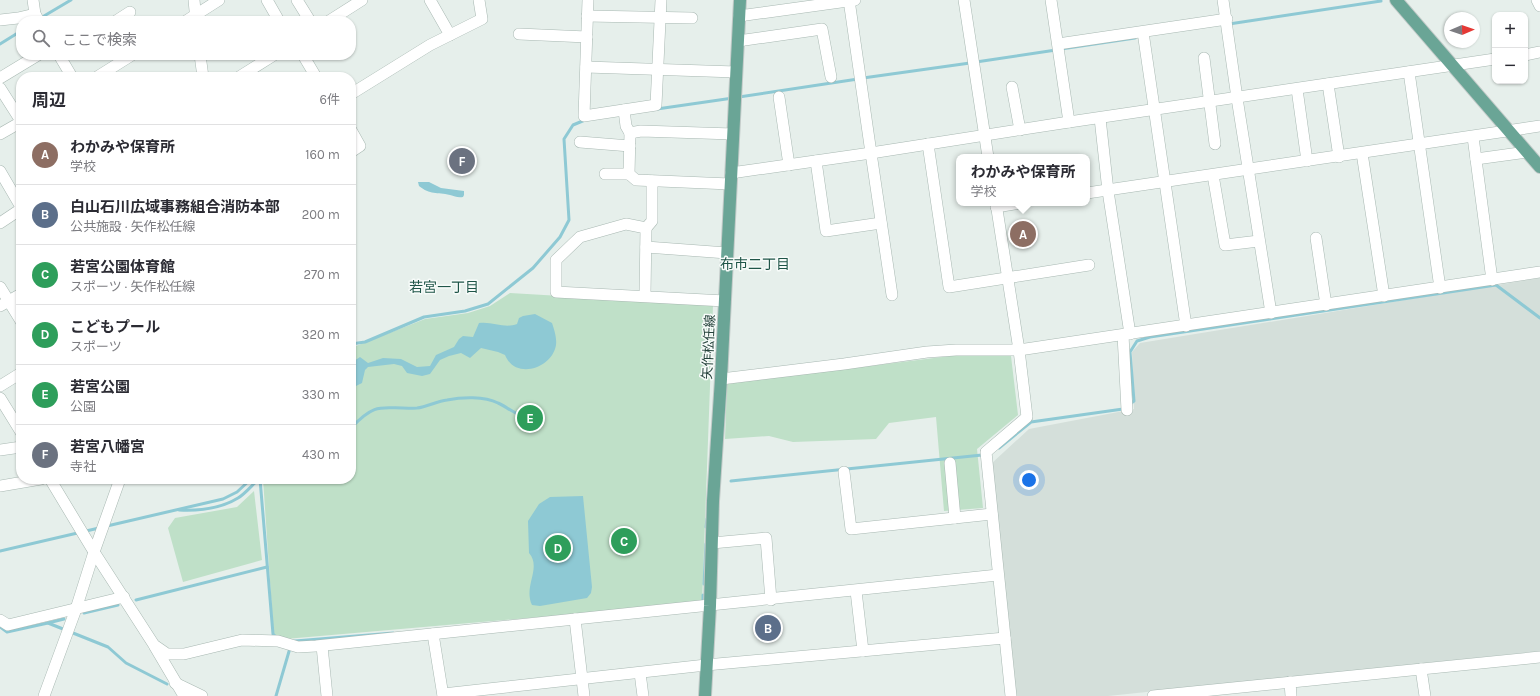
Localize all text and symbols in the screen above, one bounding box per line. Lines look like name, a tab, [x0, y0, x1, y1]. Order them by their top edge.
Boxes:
north arrow	[1444, 12, 1480, 48]
map controls	[1492, 12, 1528, 84]
button: +	[1492, 12, 1528, 48]
search box	[16, 16, 356, 60]
icon: search	[30, 27, 52, 49]
text: ここで検索	[62, 31, 137, 49]
button: −	[1492, 48, 1528, 84]
text: 周辺	[32, 90, 66, 110]
text: 6件	[320, 92, 340, 107]
text: わかみや保育所	[70, 138, 175, 156]
pin: F	[449, 146, 475, 176]
text: A	[41, 147, 49, 162]
text: 160 m	[305, 147, 340, 162]
popup	[956, 154, 1090, 206]
text: 学校	[70, 159, 96, 174]
text: わかみや保育所	[970, 163, 1076, 181]
text: 学校	[970, 184, 997, 199]
text: 白山石川広域事務組合消防本部	[70, 198, 280, 216]
text: B	[41, 207, 49, 222]
text: 200 m	[302, 207, 340, 222]
text: 公共施設 · 矢作松任線	[70, 219, 196, 234]
pin: A	[1010, 219, 1036, 249]
district label: 布市二丁目	[720, 256, 790, 273]
text: 若宮公園体育館	[70, 258, 175, 276]
text: C	[41, 267, 49, 282]
text: 270 m	[303, 267, 340, 282]
text: スポーツ · 矢作松任線	[70, 279, 195, 294]
district label: 若宮一丁目	[409, 279, 479, 296]
street label: 矢作松任線	[699, 314, 718, 380]
text: こどもプール	[70, 318, 160, 336]
text: D	[41, 327, 49, 342]
text: 320 m	[302, 327, 340, 342]
text: スポーツ	[70, 339, 122, 354]
text: 若宮公園	[70, 378, 130, 396]
text: E	[41, 387, 49, 402]
text: 330 m	[302, 387, 340, 402]
text: 公園	[70, 399, 96, 414]
pin: E	[517, 403, 543, 433]
text: 若宮八幡宮	[70, 438, 145, 456]
text: F	[41, 447, 49, 462]
text: 430 m	[302, 447, 340, 462]
text: 寺社	[70, 459, 96, 474]
your location	[1019, 470, 1039, 490]
pin: C	[611, 526, 637, 556]
pin: D	[545, 533, 571, 563]
pin: B	[755, 613, 781, 643]

